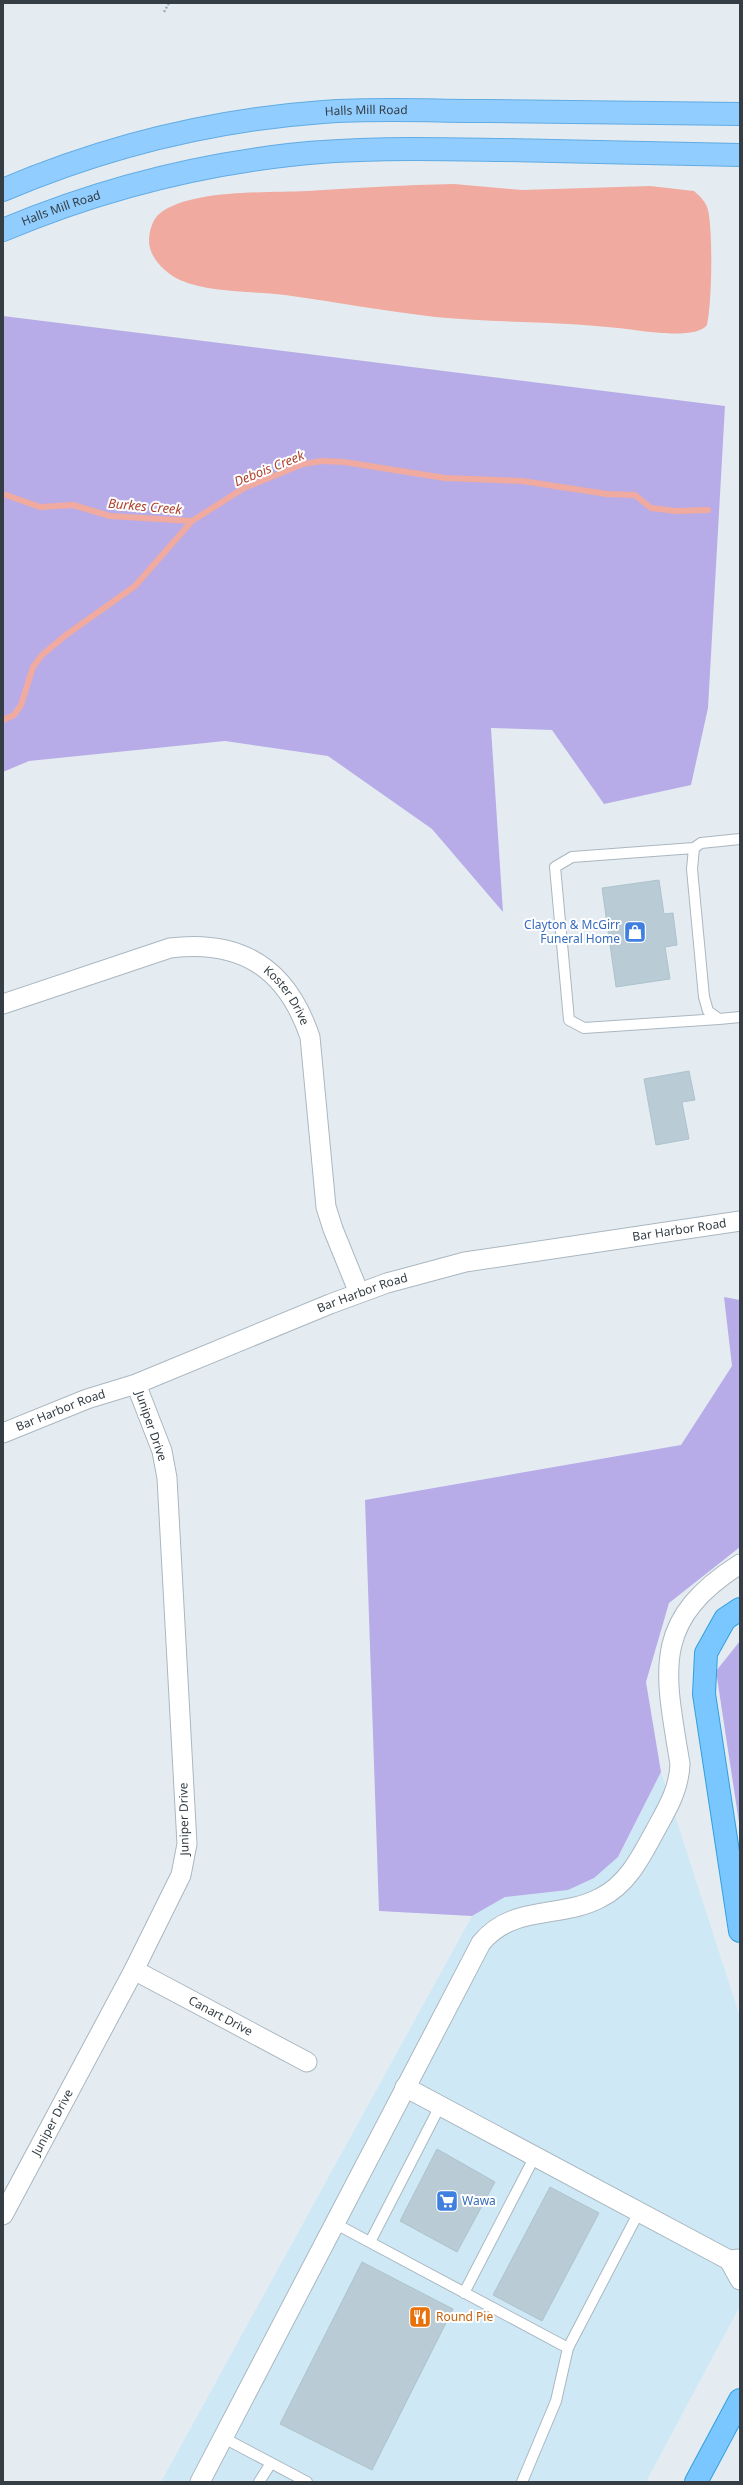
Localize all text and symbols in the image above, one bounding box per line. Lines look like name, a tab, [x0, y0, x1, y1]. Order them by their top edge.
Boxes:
street label: Halls Mill Road	[324, 101, 408, 120]
street label: Halls Mill Road	[19, 186, 103, 230]
water label: Debois Creek	[231, 446, 307, 490]
water label: Burkes Creek	[107, 494, 183, 518]
place label: Clayton & McGirr Funeral Home	[524, 916, 620, 947]
shop icon: Clayton & McGirr Funeral Home	[622, 919, 648, 945]
street label: Koster Drive	[260, 962, 314, 1028]
street label: Bar Harbor Road	[631, 1214, 727, 1245]
street label: Bar Harbor Road	[314, 1269, 409, 1316]
street label: Bar Harbor Road	[13, 1385, 107, 1435]
street label: Juniper Drive	[131, 1388, 171, 1463]
street label: Juniper Drive	[174, 1782, 193, 1857]
street label: Canart Drive	[186, 1991, 256, 2040]
street label: Juniper Drive	[27, 2086, 77, 2159]
supermarket icon: Wawa	[434, 2188, 460, 2214]
place label: Wawa	[462, 2192, 496, 2209]
restaurant icon: Round Pie	[407, 2304, 433, 2330]
place label: Round Pie	[436, 2308, 493, 2325]

